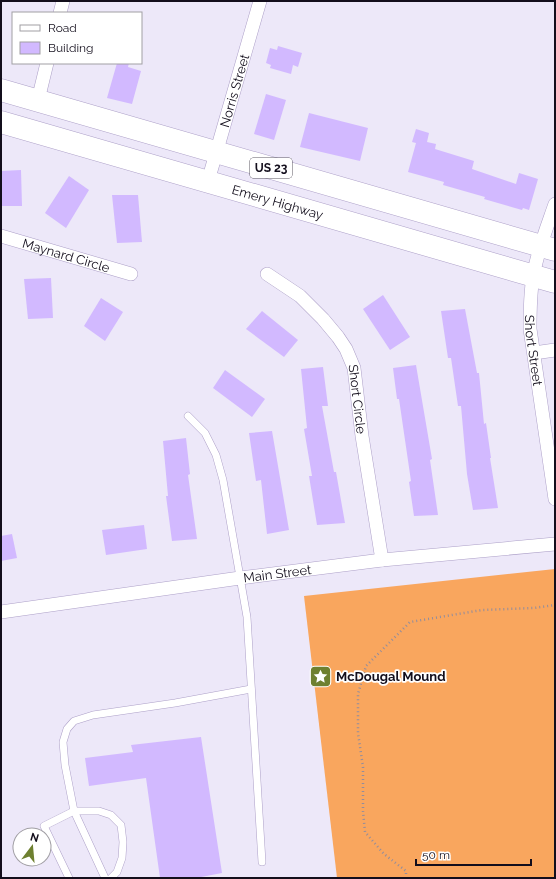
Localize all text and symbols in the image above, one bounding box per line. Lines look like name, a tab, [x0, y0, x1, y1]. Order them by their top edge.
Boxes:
legend	[12, 12, 142, 64]
text: Road	[48, 21, 77, 35]
text: Building	[48, 41, 94, 55]
street label: Norris Street	[217, 52, 252, 129]
road number: US 23	[250, 158, 292, 178]
street label: Emery Highway	[230, 182, 325, 223]
street label: Maynard Circle	[21, 236, 112, 276]
street label: Short Street	[522, 315, 545, 387]
street label: Short Circle	[346, 364, 369, 435]
street label: Main Street	[243, 562, 313, 586]
place icon: McDougal Mound	[307, 663, 333, 689]
place label: McDougal Mound	[336, 669, 446, 684]
north arrow	[12, 827, 52, 867]
text: N	[29, 830, 40, 845]
scale bar	[416, 841, 531, 867]
text: 50 m	[422, 848, 450, 862]

